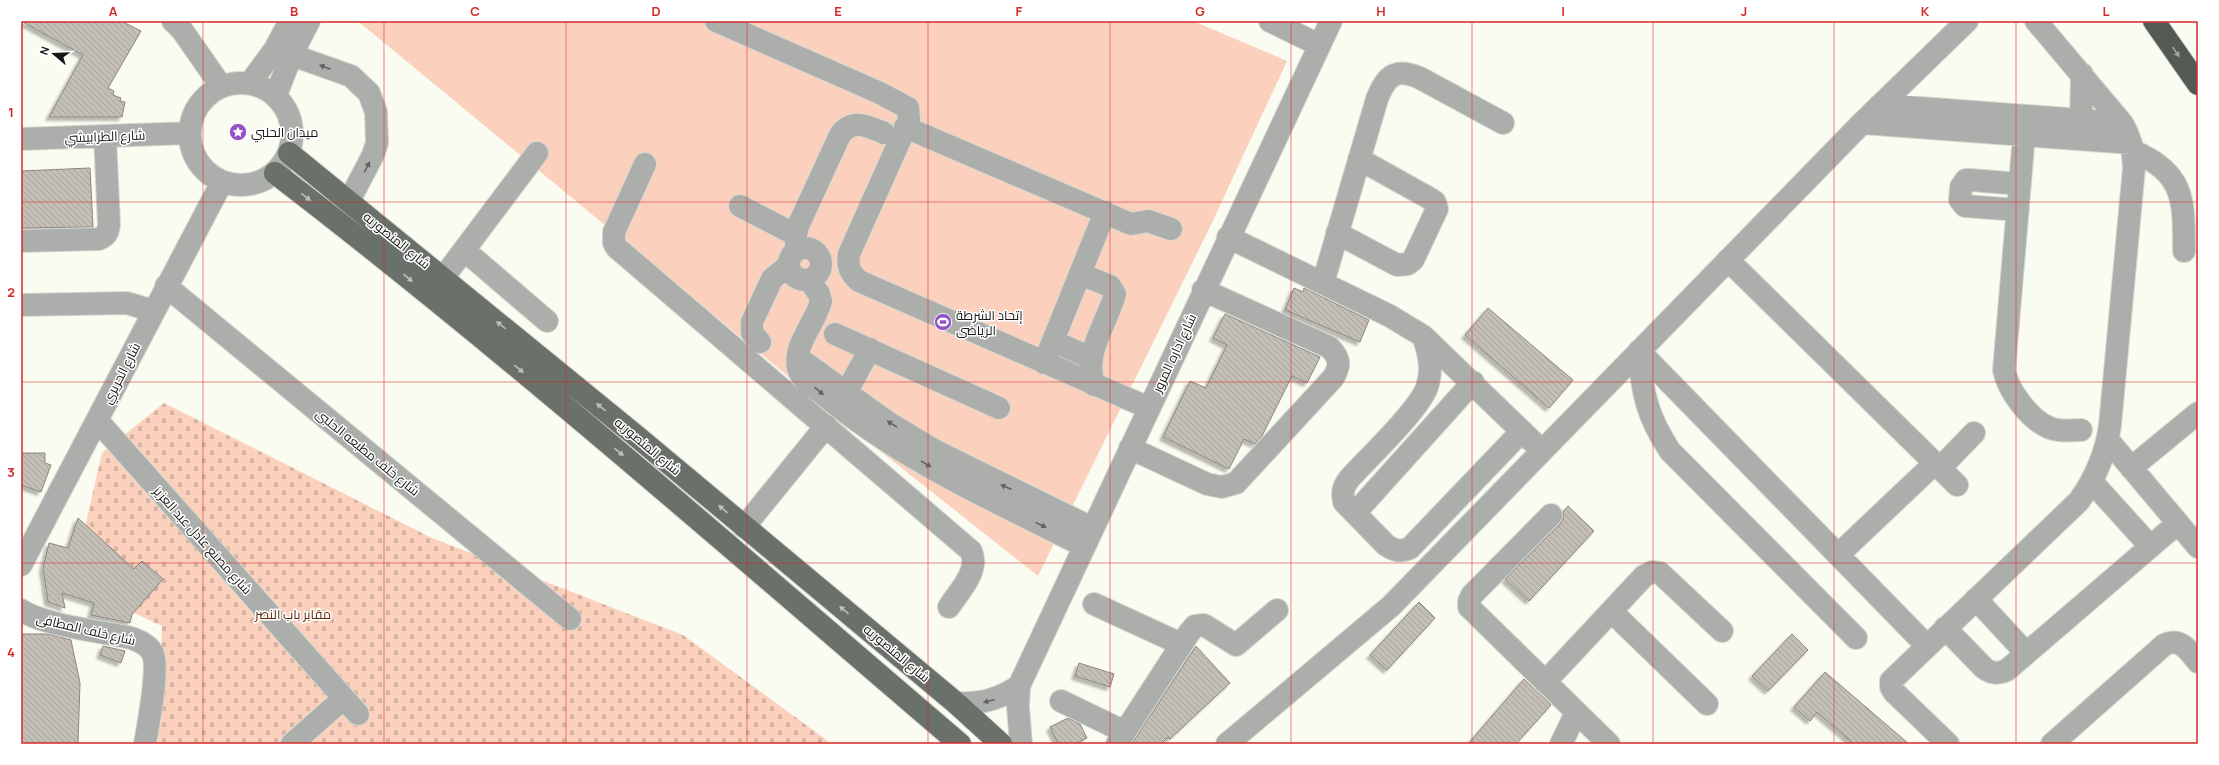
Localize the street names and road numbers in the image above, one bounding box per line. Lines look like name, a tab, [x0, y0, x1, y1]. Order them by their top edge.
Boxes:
street label: شارع الطرابيشي	[64, 126, 146, 148]
street label: شارع المنصوريه	[360, 207, 434, 273]
street label: شارع اداره المرور	[1147, 311, 1200, 396]
street label: شارع الحريري	[98, 339, 146, 408]
street label: شارع خلف مطبعه الحلبى	[312, 404, 424, 500]
street label: شارع المنصوريه	[611, 413, 685, 479]
street label: شارع مصنع عادل عبد العزيز	[149, 481, 256, 598]
street label: شارع خلف المطافى	[35, 609, 137, 649]
street label: شارع المنصوريه	[860, 620, 934, 686]

